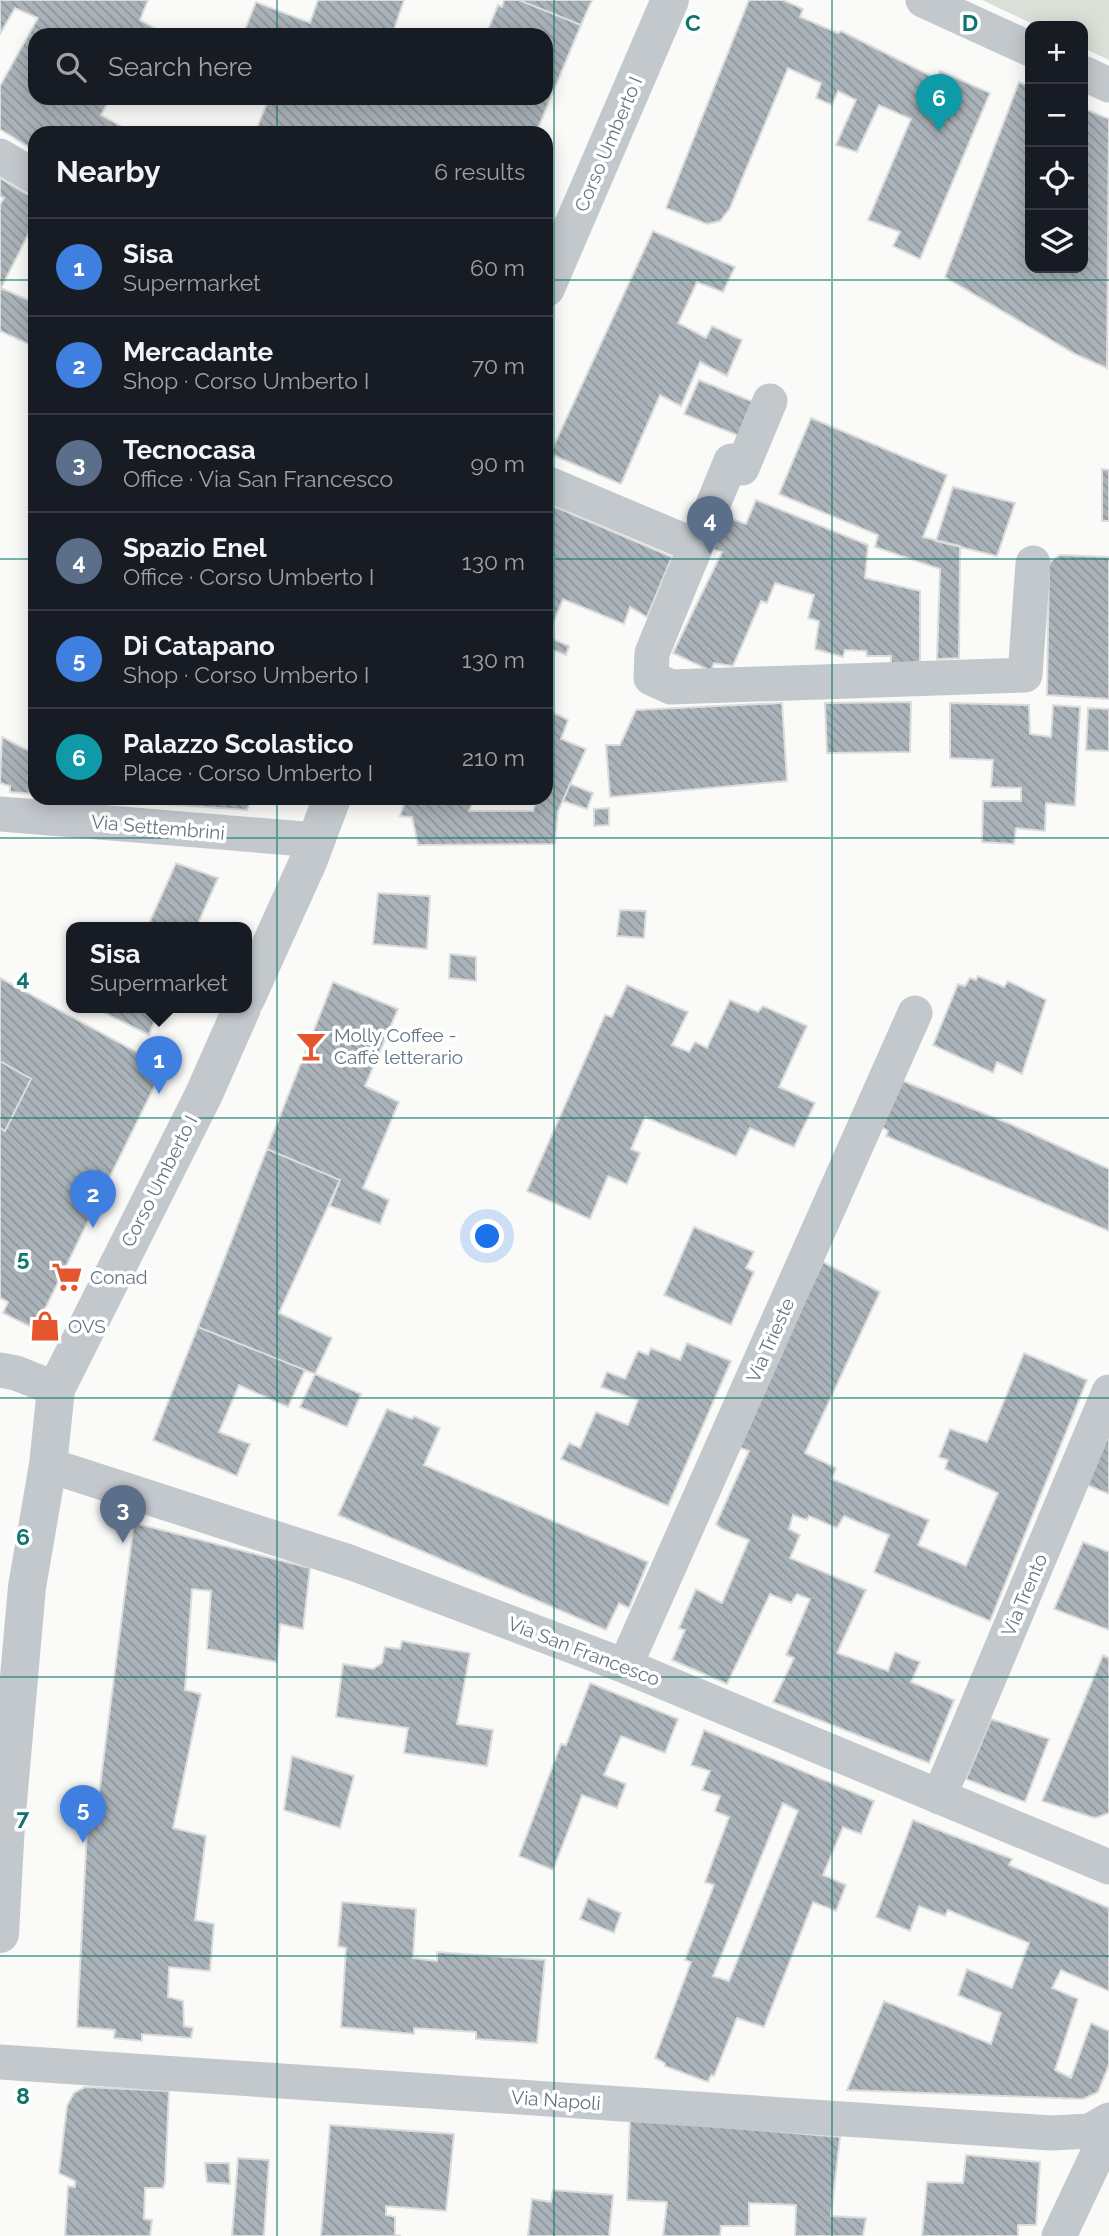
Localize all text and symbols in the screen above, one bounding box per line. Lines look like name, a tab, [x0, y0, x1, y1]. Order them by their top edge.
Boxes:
text: C	[685, 9, 701, 36]
text: D	[962, 9, 978, 36]
map controls	[1025, 21, 1088, 273]
button: +	[1025, 21, 1088, 84]
search box	[28, 28, 553, 105]
icon: search	[52, 48, 90, 86]
text: Search here	[108, 52, 252, 82]
street label: Corso Umberto I	[570, 73, 646, 215]
pin: 6	[916, 74, 962, 132]
button: −	[1025, 84, 1088, 147]
button: locate	[1025, 147, 1088, 210]
text: Nearby	[56, 154, 160, 189]
text: 6 results	[434, 158, 525, 185]
button: layers	[1025, 210, 1088, 273]
text: Sisa	[123, 239, 173, 269]
text: 1	[73, 254, 85, 281]
text: 60 m	[470, 254, 525, 281]
text: Supermarket	[123, 269, 261, 296]
text: Mercadante	[123, 337, 273, 367]
text: 2	[73, 352, 85, 379]
text: 70 m	[472, 352, 525, 379]
text: Shop · Corso Umberto I	[123, 367, 369, 394]
text: Tecnocasa	[123, 435, 256, 465]
text: 3	[73, 450, 85, 477]
text: 90 m	[470, 450, 525, 477]
text: Office · Via San Francesco	[123, 465, 393, 492]
pin: 4	[687, 496, 733, 554]
text: Spazio Enel	[123, 533, 267, 563]
text: 4	[72, 548, 86, 575]
text: 130 m	[462, 548, 525, 575]
text: Office · Corso Umberto I	[123, 563, 374, 590]
text: Di Catapano	[123, 631, 275, 661]
text: 5	[73, 646, 85, 673]
text: 130 m	[462, 646, 525, 673]
text: Shop · Corso Umberto I	[123, 661, 369, 688]
text: Palazzo Scolastico	[123, 729, 354, 759]
text: 6	[72, 744, 86, 771]
text: 210 m	[462, 744, 525, 771]
text: Place · Corso Umberto I	[123, 759, 373, 786]
street label: Via Settembrini	[90, 810, 226, 844]
popup	[66, 922, 252, 1013]
text: Sisa	[90, 939, 140, 969]
text: 4	[16, 964, 30, 991]
text: Supermarket	[90, 969, 228, 996]
place label: Molly Coffee - Caffè letterario	[334, 1024, 463, 1068]
bar icon: Molly Coffee - Caffè letterario	[294, 1029, 328, 1063]
pin: 1	[136, 1036, 182, 1094]
street label: Corso Umberto I	[116, 1112, 202, 1250]
pin: 2	[70, 1170, 116, 1228]
your location	[470, 1219, 504, 1253]
text: 5	[17, 1244, 30, 1271]
supermarket icon: Conad	[50, 1260, 84, 1294]
place label: Conad	[90, 1266, 148, 1288]
street label: Via Trieste	[742, 1294, 798, 1386]
shop icon: OVS	[28, 1309, 62, 1343]
place label: OVS	[68, 1315, 106, 1337]
pin: 3	[100, 1485, 146, 1543]
text: 6	[16, 1523, 30, 1550]
street label: Via Trento	[997, 1550, 1051, 1640]
street label: Via San Francesco	[505, 1612, 663, 1690]
pin: 5	[60, 1785, 106, 1843]
text: 7	[17, 1803, 30, 1830]
text: 8	[16, 2082, 30, 2109]
street label: Via Napoli	[511, 2086, 601, 2114]

